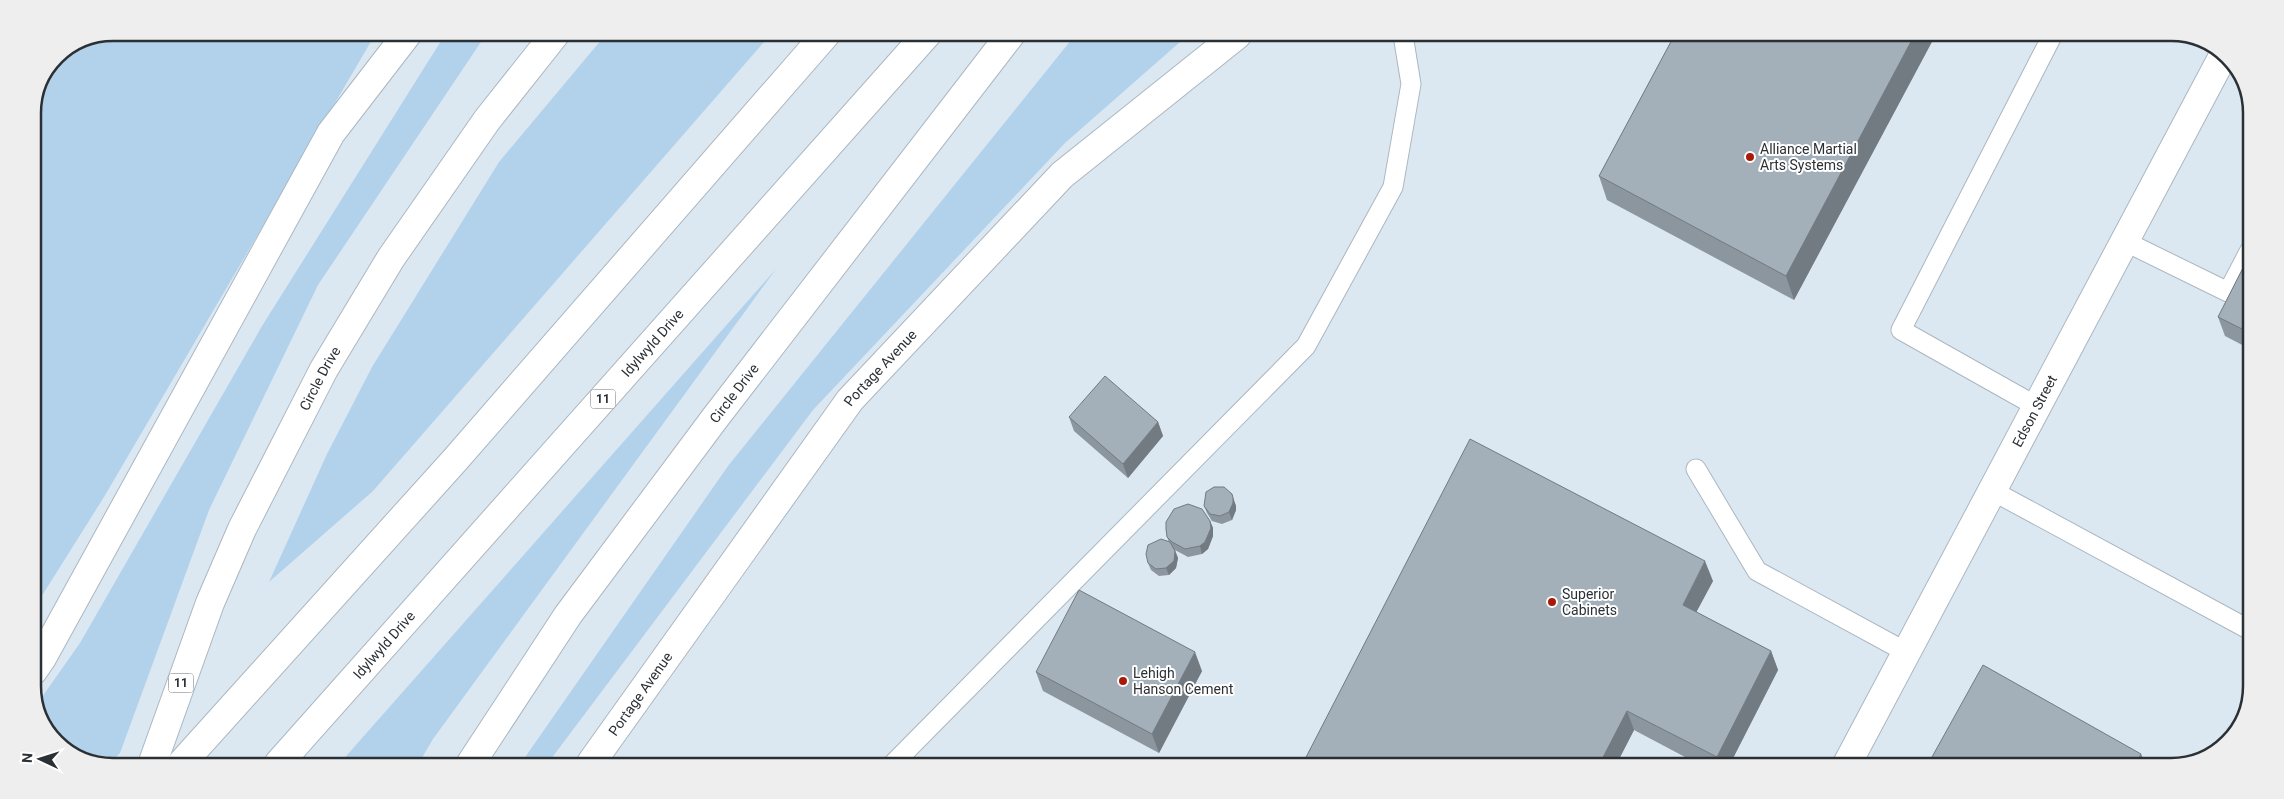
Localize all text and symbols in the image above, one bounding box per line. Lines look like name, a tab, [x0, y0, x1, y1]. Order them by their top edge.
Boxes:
place label: Alliance Martial Arts Systems	[1760, 141, 1857, 173]
marker: Alliance Martial Arts Systems	[1744, 151, 1756, 163]
street label: Idylwyld Drive	[618, 306, 687, 380]
street label: Portage Avenue	[840, 327, 920, 409]
street label: Circle Drive	[296, 344, 344, 413]
street label: Circle Drive	[706, 361, 762, 426]
street label: Edson Street	[2009, 372, 2060, 450]
road number: 11	[590, 389, 616, 408]
place label: Superior Cabinets	[1562, 586, 1617, 618]
marker: Superior Cabinets	[1546, 596, 1558, 608]
street label: Idylwyld Drive	[350, 608, 418, 682]
street label: Portage Avenue	[605, 649, 676, 739]
place label: Lehigh Hanson Cement	[1133, 665, 1234, 697]
road number: 11	[168, 674, 194, 692]
marker: Lehigh Hanson Cement	[1117, 675, 1129, 687]
north arrow	[15, 734, 65, 784]
text: N	[19, 753, 35, 764]

